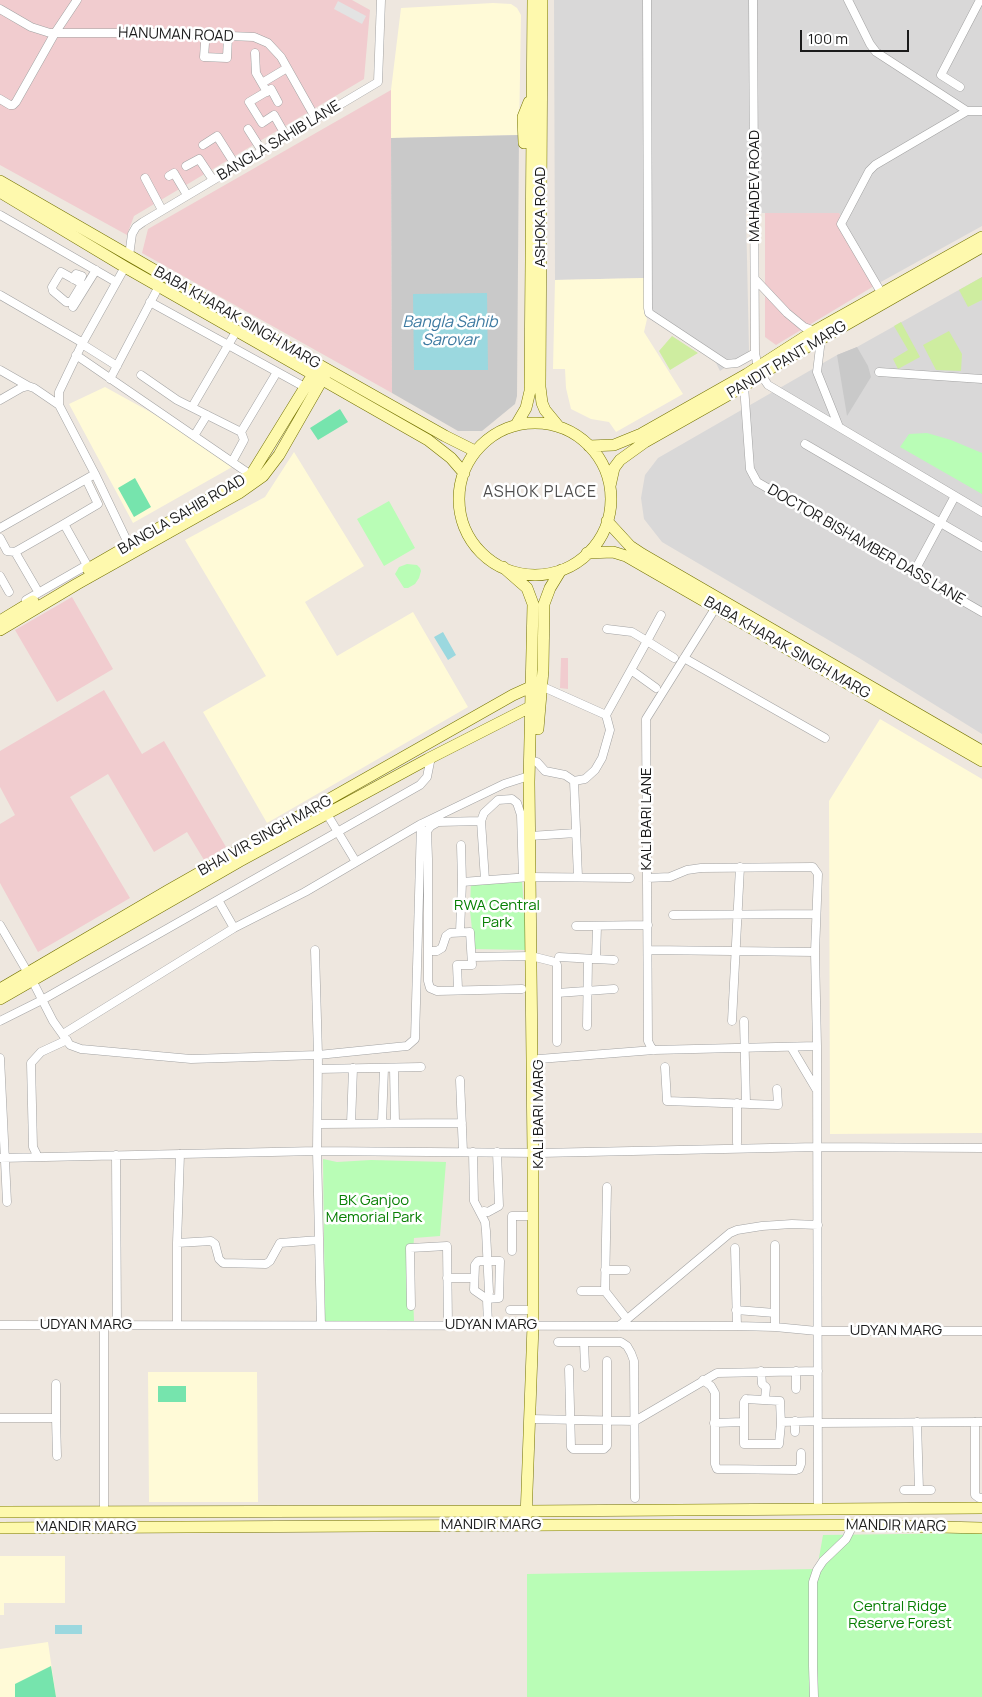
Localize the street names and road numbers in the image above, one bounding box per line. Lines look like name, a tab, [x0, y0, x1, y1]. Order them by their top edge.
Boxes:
street label: HANUMAN ROAD	[118, 24, 234, 46]
street label: BANGLA SAHIB LANE	[214, 97, 344, 185]
street label: MAHADEV ROAD	[746, 130, 764, 242]
street label: ASHOKA ROAD	[532, 167, 550, 267]
street label: BABA KHARAK SINGH MARG	[151, 263, 323, 373]
street label: PANDIT PANT MARG	[724, 317, 850, 403]
street label: BANGLA SAHIB ROAD	[115, 471, 249, 559]
street label: DOCTOR BISHAMBER DASS LANE	[764, 481, 968, 609]
street label: BABA KHARAK SINGH MARG	[701, 593, 873, 703]
street label: KALI BARI LANE	[638, 767, 656, 871]
street label: BHAI VIR SINGH MARG	[195, 792, 335, 880]
street label: KALI BARI MARG	[530, 1059, 548, 1169]
street label: UDYAN MARG	[40, 1316, 132, 1334]
street label: UDYAN MARG	[445, 1316, 537, 1334]
street label: UDYAN MARG	[850, 1322, 942, 1340]
street label: MANDIR MARG	[441, 1516, 541, 1534]
street label: MANDIR MARG	[846, 1516, 946, 1536]
street label: MANDIR MARG	[36, 1518, 136, 1536]

